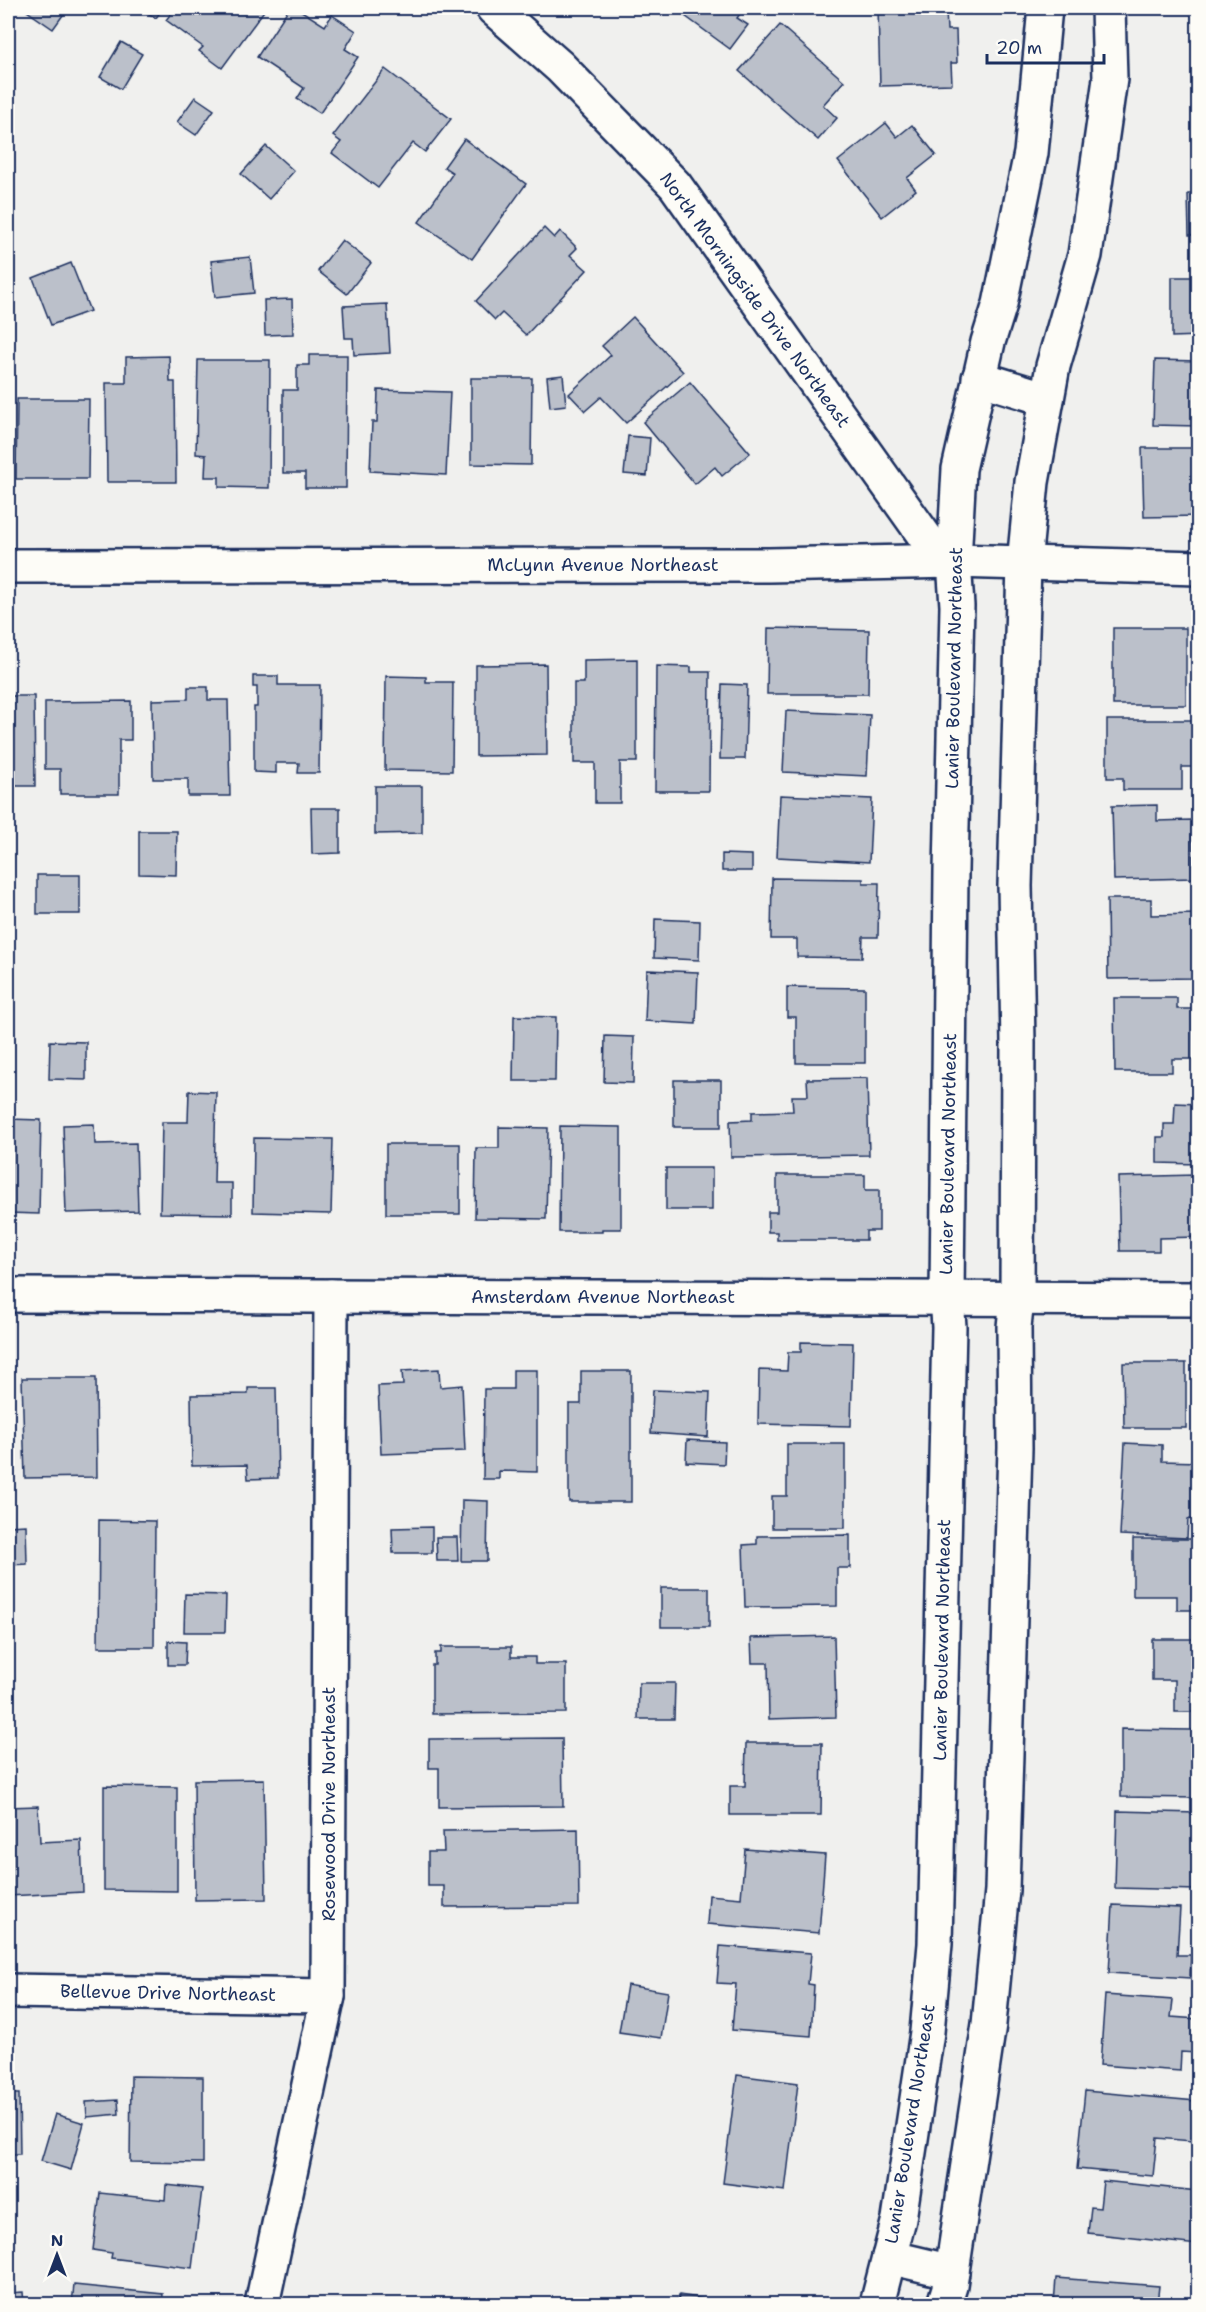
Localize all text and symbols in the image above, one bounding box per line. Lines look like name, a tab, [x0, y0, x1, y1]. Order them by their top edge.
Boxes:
scale bar	[987, 27, 1104, 65]
text: 20 m	[996, 36, 1042, 60]
street label: North Morningside Drive Northeast	[654, 168, 856, 433]
street label: Lanier Boulevard Northeast	[940, 547, 968, 789]
street label: McLynn Avenue Northeast	[487, 553, 719, 577]
street label: Lanier Boulevard Northeast	[934, 1033, 962, 1275]
street label: Amsterdam Avenue Northeast	[471, 1285, 735, 1309]
street label: Lanier Boulevard Northeast	[928, 1519, 956, 1761]
street label: Rosewood Drive Northeast	[317, 1687, 341, 1921]
street label: Bellevue Drive Northeast	[60, 1979, 276, 2007]
street label: Lanier Boulevard Northeast	[879, 2002, 941, 2245]
north arrow	[27, 2225, 87, 2285]
text: N	[51, 2230, 63, 2251]

